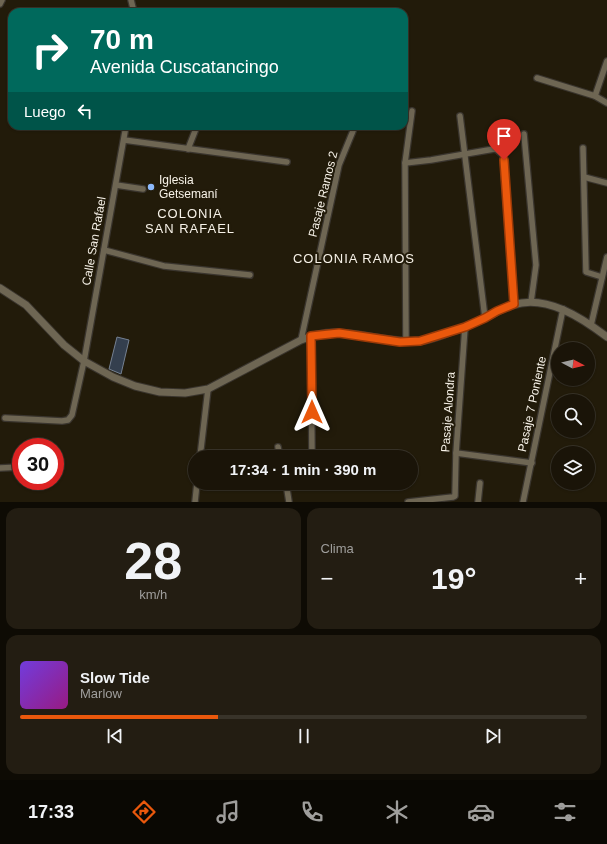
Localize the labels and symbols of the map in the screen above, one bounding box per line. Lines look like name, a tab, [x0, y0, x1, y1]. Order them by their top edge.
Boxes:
pin	[487, 119, 521, 160]
street label: Pasaje Ramos 2	[306, 149, 341, 238]
place label: Iglesia Getsemaní	[159, 173, 218, 201]
marker: Iglesia Getsemaní	[146, 182, 156, 192]
street label: Calle San Rafael	[79, 195, 109, 287]
district label: COLONIA SAN RAFAEL	[145, 206, 235, 236]
district label: COLONIA RAMOS	[293, 251, 415, 266]
north arrow	[551, 342, 595, 386]
street label: Pasaje 7 Poniente	[515, 355, 549, 453]
street label: Pasaje Alondra	[438, 371, 458, 453]
position arrow	[291, 391, 333, 433]
speed limit sign: 30	[12, 438, 64, 490]

